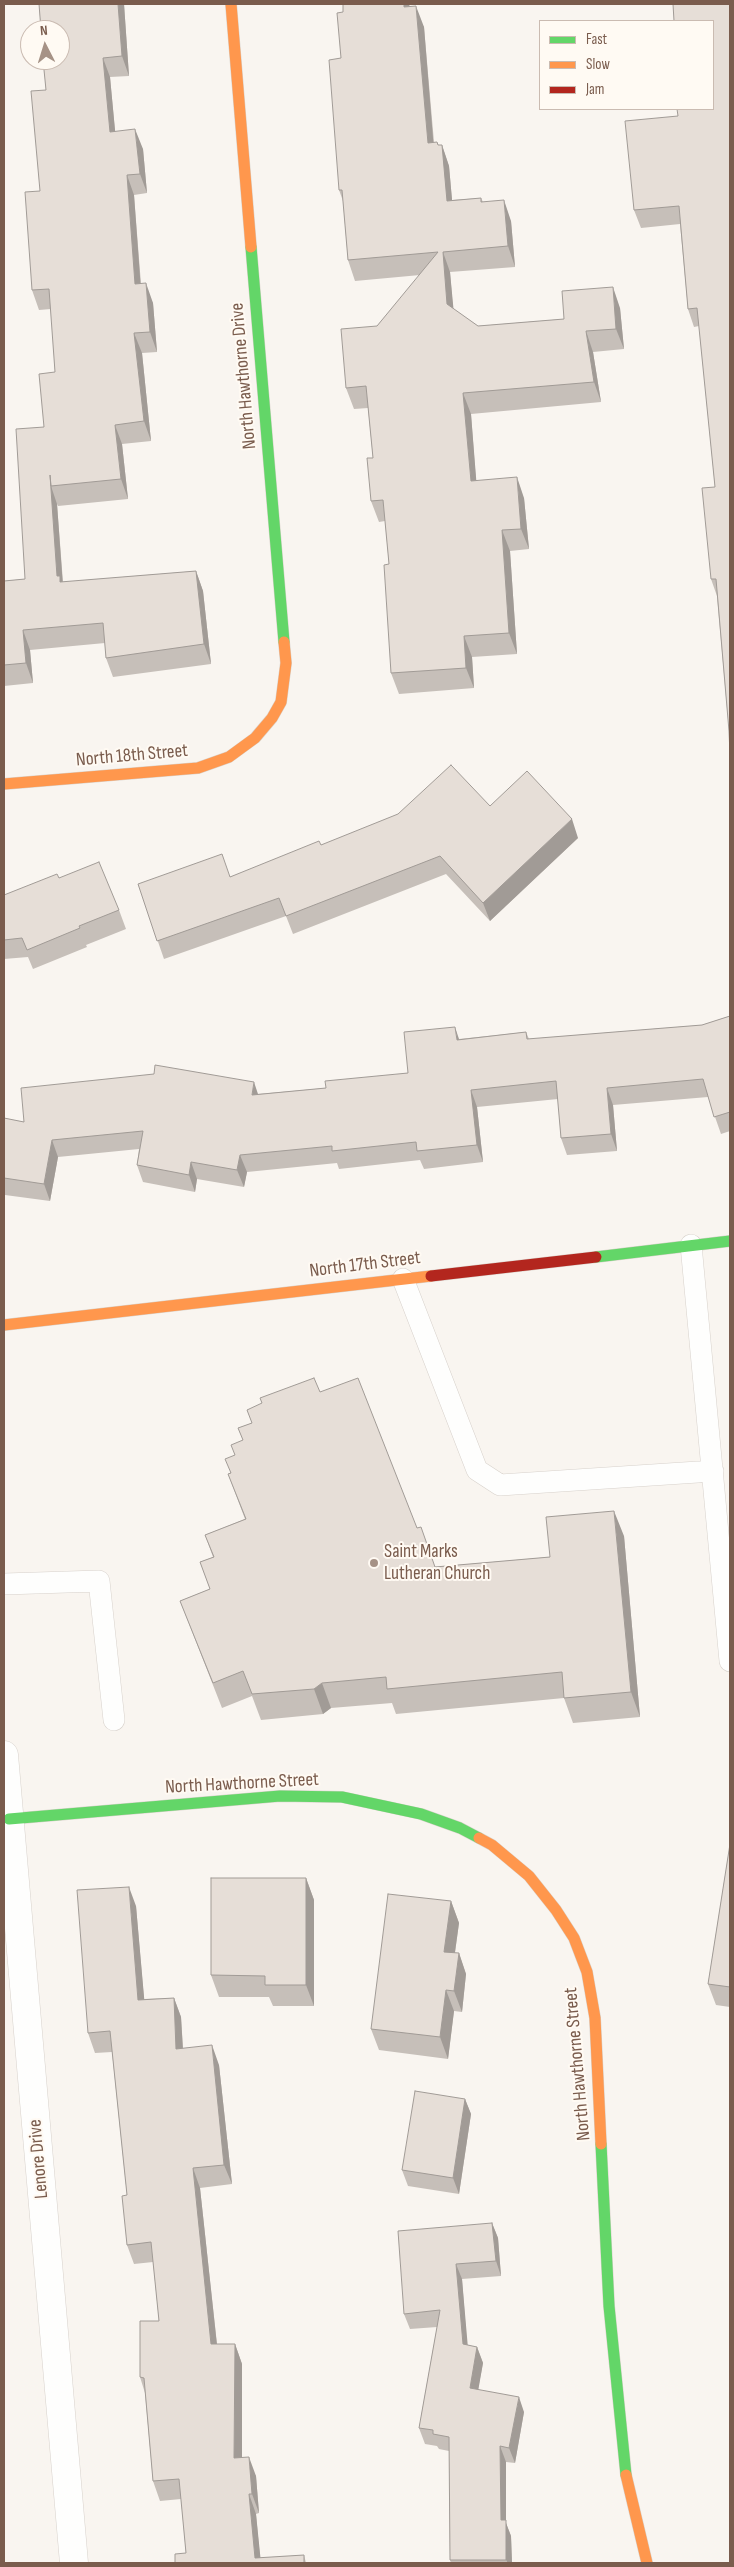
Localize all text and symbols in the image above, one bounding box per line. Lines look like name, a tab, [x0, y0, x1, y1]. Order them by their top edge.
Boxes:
north arrow	[20, 20, 70, 70]
legend	[539, 20, 714, 110]
text: N	[39, 22, 48, 39]
text: Fast	[586, 30, 607, 49]
text: Slow	[586, 55, 610, 74]
text: Jam	[586, 80, 604, 99]
street label: North Hawthorne Drive	[226, 302, 262, 450]
street label: North 18th Street	[75, 740, 189, 772]
street label: North 17th Street	[308, 1247, 422, 1283]
place label: Saint Marks Lutheran Church	[384, 1541, 490, 1585]
marker: Saint Marks Lutheran Church	[368, 1557, 380, 1569]
street label: North Hawthorne Street	[165, 1769, 319, 1799]
street label: North Hawthorne Street	[560, 1986, 596, 2142]
street label: Lenore Drive	[24, 2118, 54, 2200]

